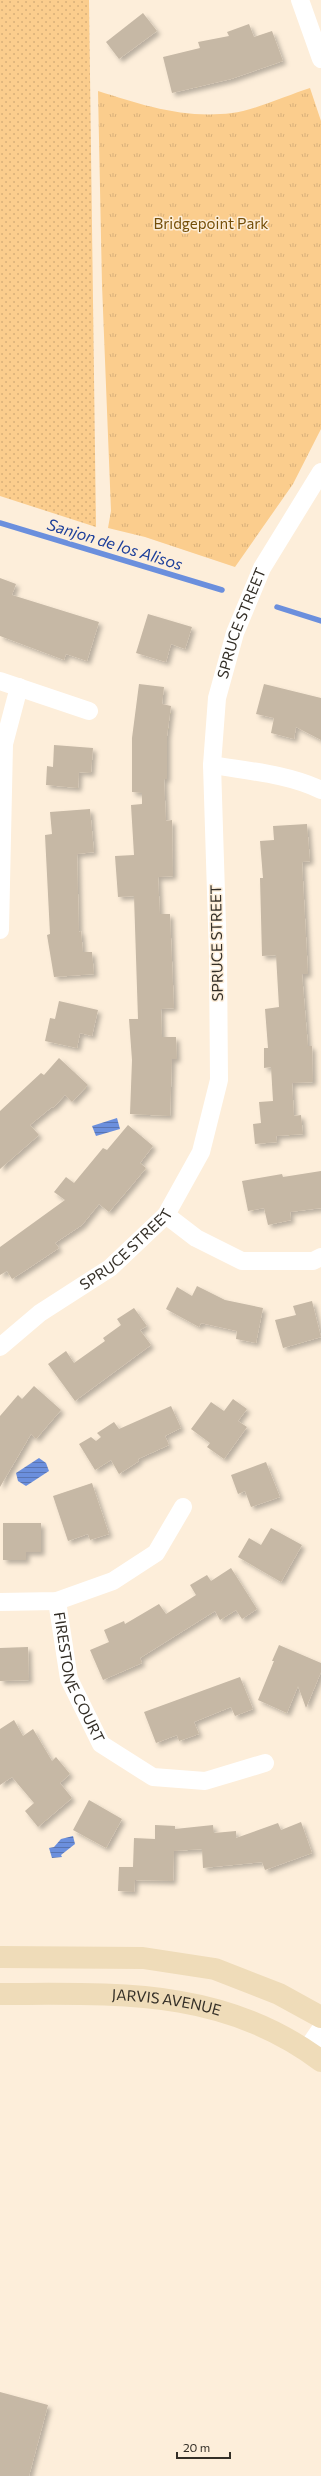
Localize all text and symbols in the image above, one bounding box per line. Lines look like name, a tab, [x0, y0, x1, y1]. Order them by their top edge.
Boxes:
park label: Bridgepoint Park	[154, 214, 268, 232]
water label: Sanjon de los Alisos	[45, 514, 185, 573]
street label: SPRUCE STREET	[213, 565, 269, 681]
street label: SPRUCE STREET	[206, 884, 226, 1002]
street label: SPRUCE STREET	[76, 1205, 176, 1293]
street label: FIRESTONE COURT	[51, 1610, 109, 1746]
street label: JARVIS AVENUE	[111, 1985, 223, 2019]
scale bar	[177, 2434, 230, 2460]
text: 20 m	[183, 2440, 210, 2454]

